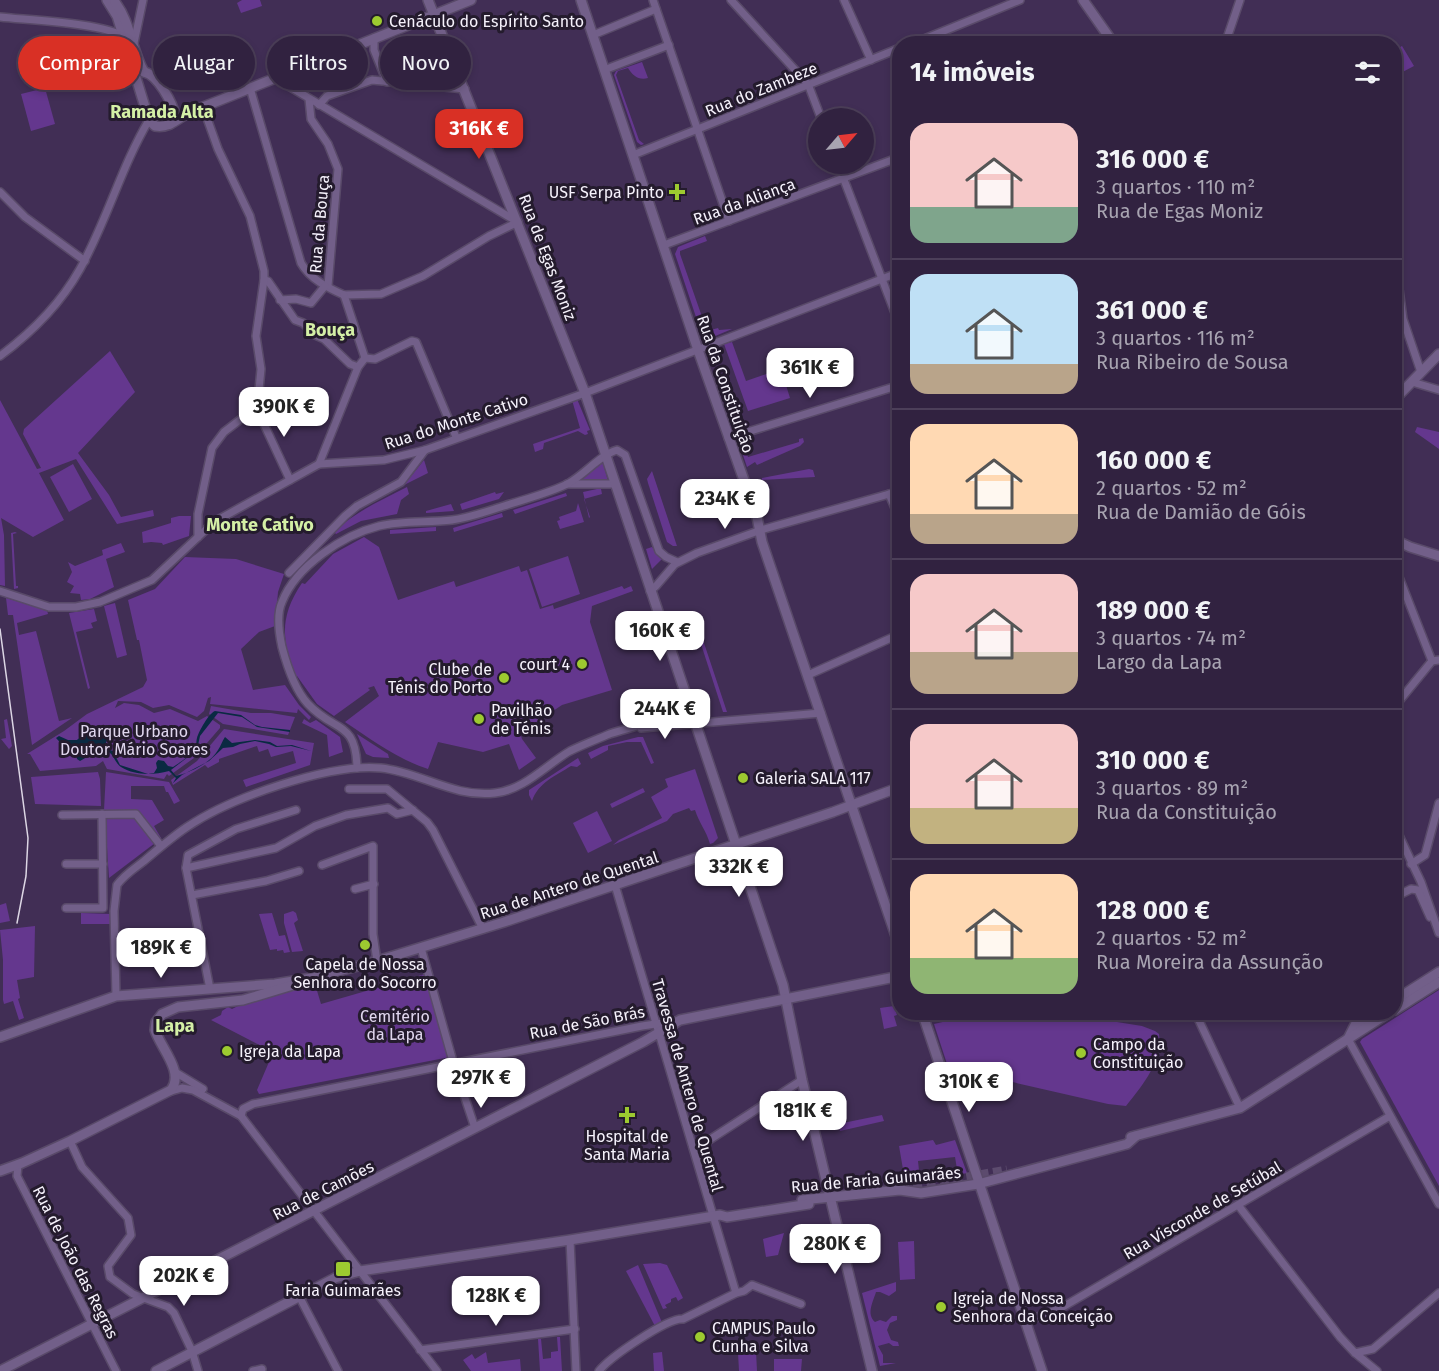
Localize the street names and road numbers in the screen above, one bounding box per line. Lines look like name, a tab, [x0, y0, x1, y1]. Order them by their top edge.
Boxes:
street label: Rua do Zambeze	[702, 58, 820, 121]
street label: Rua da Bouça	[306, 174, 334, 274]
street label: Rua da Aliança	[691, 174, 798, 230]
street label: Rua de Egas Moniz	[515, 191, 580, 323]
street label: Rua da Constituição	[692, 313, 758, 456]
street label: Rua do Monte Cativo	[382, 389, 530, 454]
street label: Rua de Antero de Quental	[478, 848, 661, 923]
street label: Travessa de Antero de Quental	[648, 977, 727, 1194]
street label: Rua de São Brás	[528, 1002, 646, 1043]
street label: Rua de Camões	[269, 1157, 377, 1224]
street label: Rua Visconde de Setúbal	[1120, 1157, 1285, 1263]
street label: Rua de Faria Guimarães	[790, 1163, 962, 1196]
street label: Rua de João das Regras	[29, 1183, 122, 1342]

